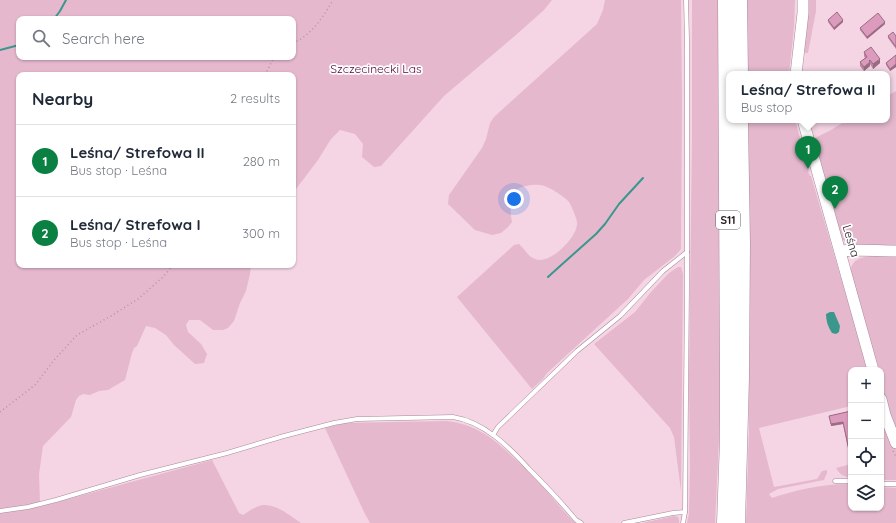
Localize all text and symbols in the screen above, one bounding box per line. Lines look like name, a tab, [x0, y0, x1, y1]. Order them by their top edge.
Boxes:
search box	[16, 16, 296, 60]
icon: search	[30, 27, 52, 49]
text: Search here	[62, 29, 145, 48]
park label: Szczecinecki Las	[330, 61, 422, 76]
popup	[726, 71, 890, 123]
text: Leśna/ Strefowa II	[741, 80, 875, 99]
text: Nearby	[32, 88, 93, 109]
text: 2 results	[230, 90, 280, 106]
text: Bus stop	[741, 99, 792, 115]
pin: 1	[795, 136, 821, 169]
text: Leśna/ Strefowa II	[70, 143, 205, 162]
text: 1	[42, 153, 48, 169]
text: 280 m	[243, 153, 280, 169]
text: Bus stop · Leśna	[70, 162, 167, 178]
pin: 2	[822, 176, 848, 209]
your location	[504, 189, 524, 209]
road number: S11	[716, 211, 740, 229]
text: Leśna/ Strefowa I	[70, 215, 201, 234]
street label: Leśna	[840, 223, 863, 259]
text: 2	[41, 225, 49, 241]
text: 300 m	[242, 225, 280, 241]
text: Bus stop · Leśna	[70, 234, 167, 250]
map controls	[848, 367, 884, 511]
button: +	[848, 367, 884, 403]
button: −	[848, 403, 884, 439]
button: locate	[848, 439, 884, 475]
button: layers	[848, 475, 884, 511]

